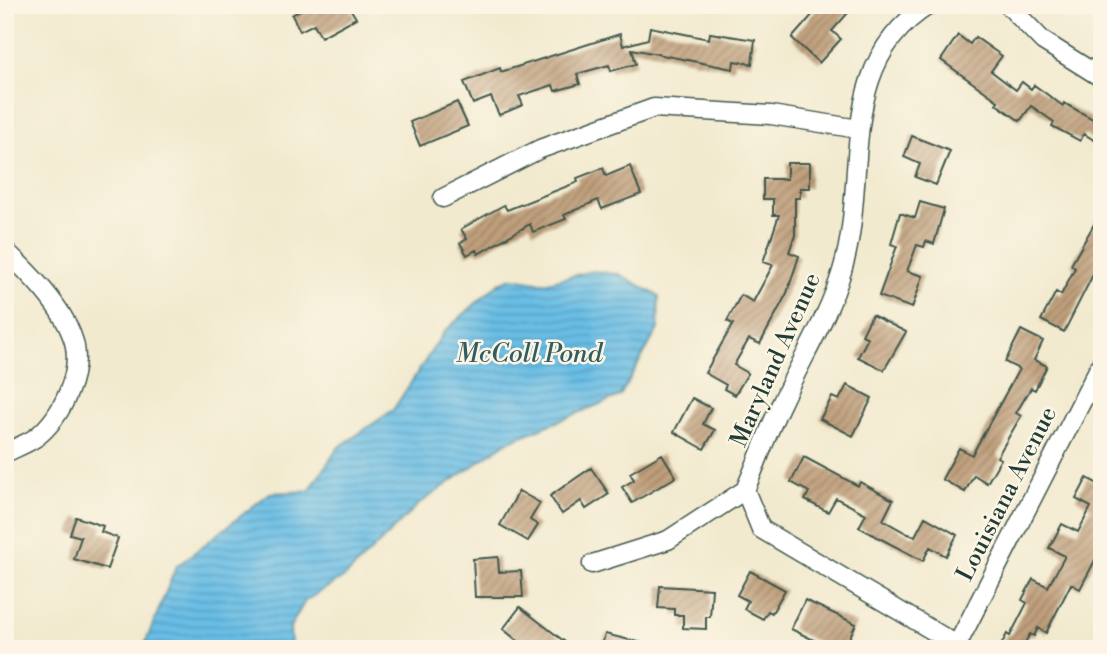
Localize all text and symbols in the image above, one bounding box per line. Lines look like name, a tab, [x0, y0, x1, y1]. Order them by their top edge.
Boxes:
street label: Maryland Avenue	[724, 268, 828, 452]
water label: McColl Pond	[456, 338, 604, 370]
street label: Louisiana Avenue	[950, 402, 1064, 586]

